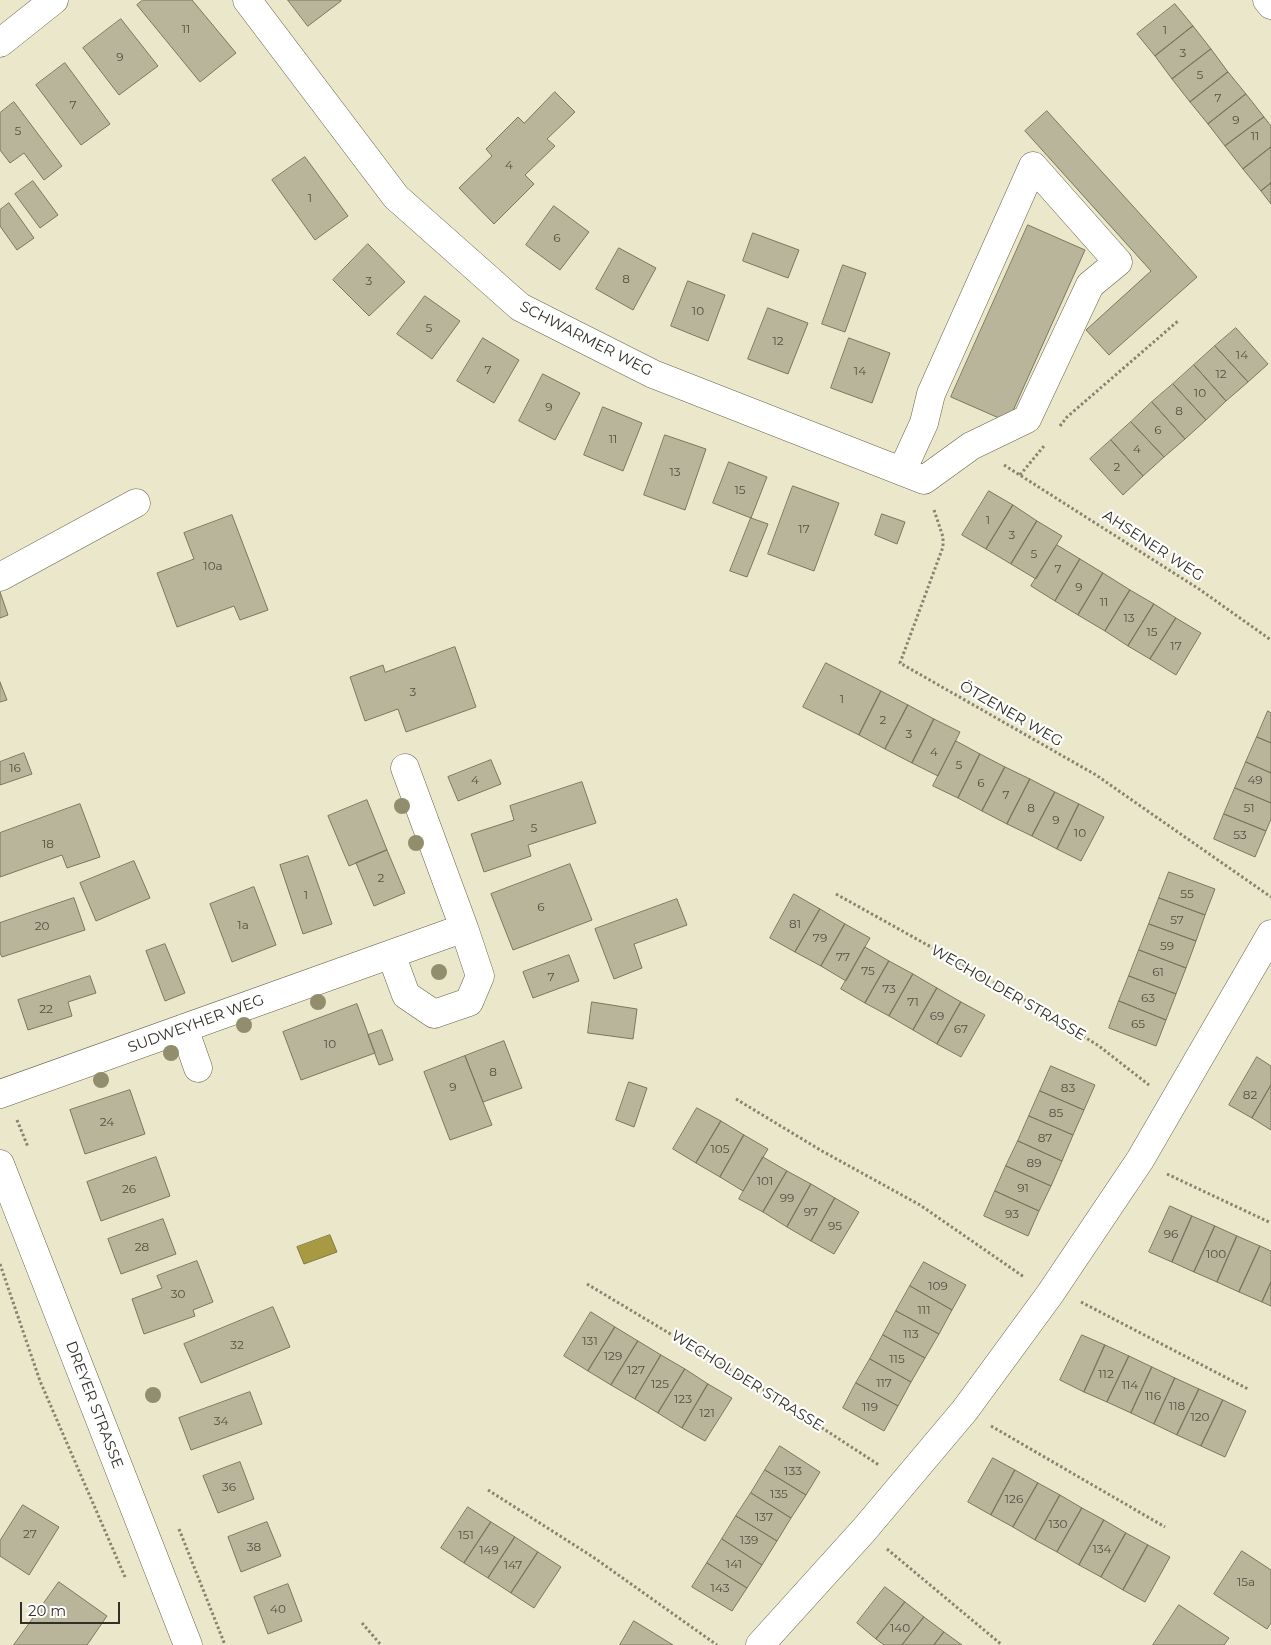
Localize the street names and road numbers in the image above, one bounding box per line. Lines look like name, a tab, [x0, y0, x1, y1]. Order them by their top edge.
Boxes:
street label: SCHWARMER WEG	[517, 298, 655, 380]
street label: AHSENER WEG	[1099, 507, 1207, 585]
street label: ÖTZENER WEG	[956, 677, 1066, 751]
street label: WECHOLDER STRASSE	[927, 941, 1089, 1045]
street label: SUDWEYHER WEG	[125, 991, 267, 1057]
street label: WECHOLDER STRASSE	[668, 1327, 826, 1435]
street label: DREYER STRASSE	[61, 1339, 127, 1471]

